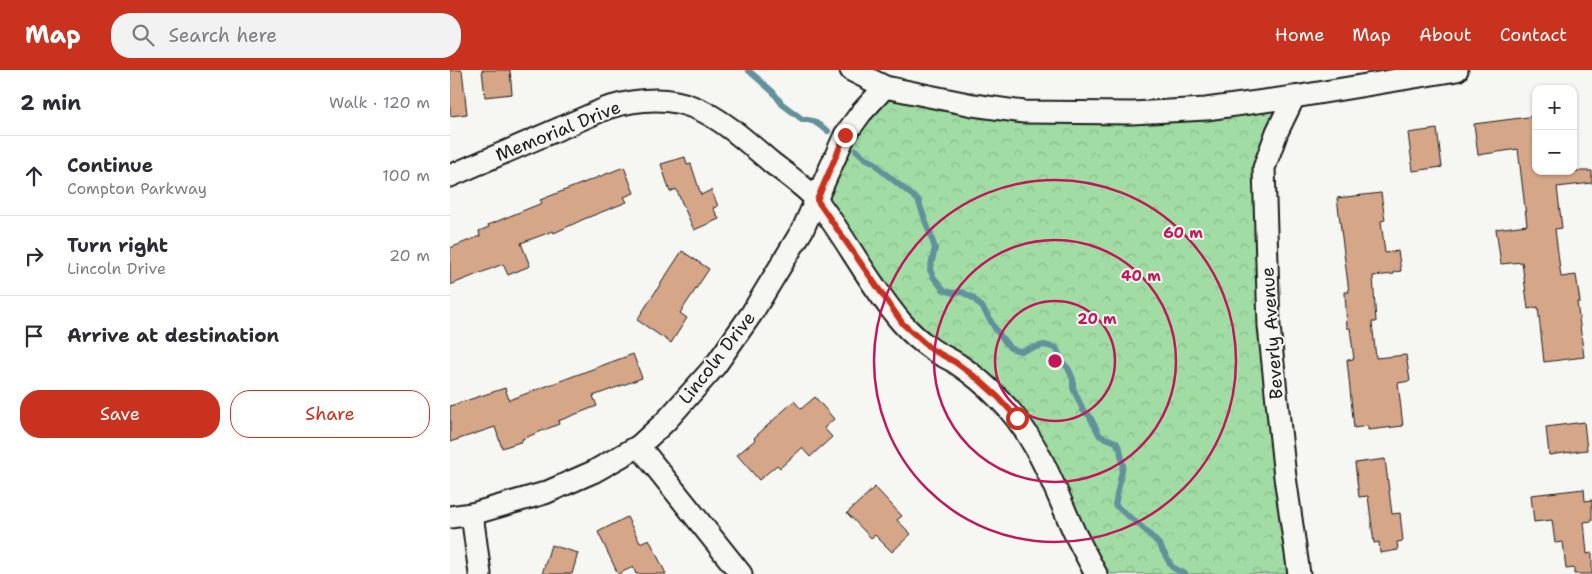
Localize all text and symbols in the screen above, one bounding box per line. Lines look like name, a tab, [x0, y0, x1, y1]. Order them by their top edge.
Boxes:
search box	[111, 13, 461, 58]
text: Map	[25, 19, 81, 51]
icon: search	[129, 21, 157, 49]
text: Search here	[169, 23, 277, 48]
text: Home	[1275, 23, 1324, 47]
text: Map	[1352, 23, 1391, 47]
text: About	[1419, 23, 1472, 47]
text: Contact	[1500, 23, 1567, 47]
map controls	[1532, 85, 1577, 175]
button: +	[1532, 85, 1577, 130]
text: 2 min	[20, 89, 81, 117]
text: Walk · 120 m	[329, 92, 430, 113]
street label: Memorial Drive	[492, 95, 624, 167]
route end	[834, 124, 857, 147]
button: −	[1532, 130, 1577, 175]
text: Continue	[67, 153, 153, 178]
icon: ahead	[20, 162, 48, 190]
text: 100 m	[382, 165, 430, 186]
text: Compton Parkway	[67, 178, 207, 199]
text: 60 m	[1163, 223, 1203, 243]
text: Turn right	[67, 233, 168, 258]
icon: right	[20, 242, 48, 270]
text: 20 m	[389, 245, 430, 266]
text: Lincoln Drive	[67, 258, 166, 279]
text: 40 m	[1121, 266, 1161, 286]
street label: Beverly Avenue	[1255, 266, 1289, 400]
street label: Lincoln Drive	[673, 307, 761, 409]
text: 20 m	[1077, 309, 1117, 329]
icon: arrive	[20, 322, 48, 350]
text: Arrive at destination	[67, 323, 279, 348]
centre of rings	[1046, 352, 1064, 370]
button: Save	[20, 390, 220, 438]
button: Share	[230, 390, 430, 438]
route start	[1006, 407, 1029, 430]

